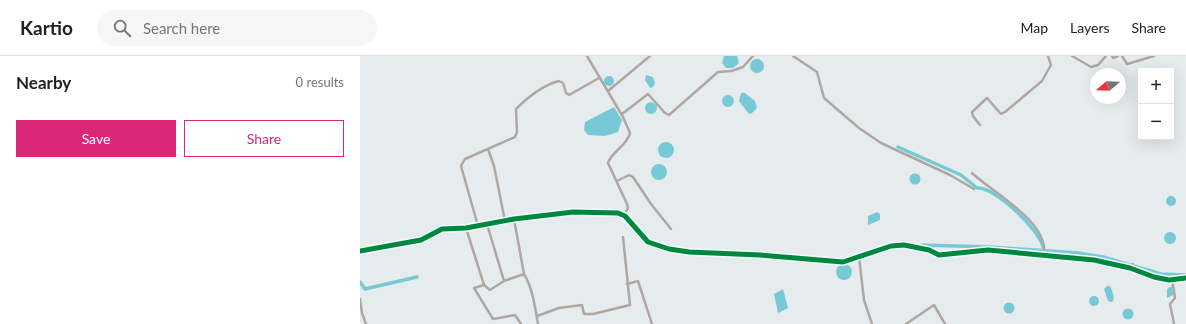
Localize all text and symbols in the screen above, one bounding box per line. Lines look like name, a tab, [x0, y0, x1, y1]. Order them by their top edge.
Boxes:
search box	[97, 10, 377, 46]
text: Kartio	[20, 16, 73, 39]
icon: search	[111, 17, 133, 39]
text: Search here	[143, 19, 220, 37]
text: Map	[1020, 19, 1048, 36]
text: Layers	[1070, 19, 1110, 36]
text: Share	[1132, 19, 1166, 36]
north arrow	[1090, 68, 1126, 104]
map controls	[1138, 68, 1174, 140]
button: +	[1138, 68, 1174, 104]
text: Nearby	[16, 72, 71, 93]
text: 0 results	[296, 74, 344, 90]
button: −	[1138, 104, 1174, 140]
button: Save	[16, 120, 176, 157]
button: Share	[184, 120, 344, 157]

